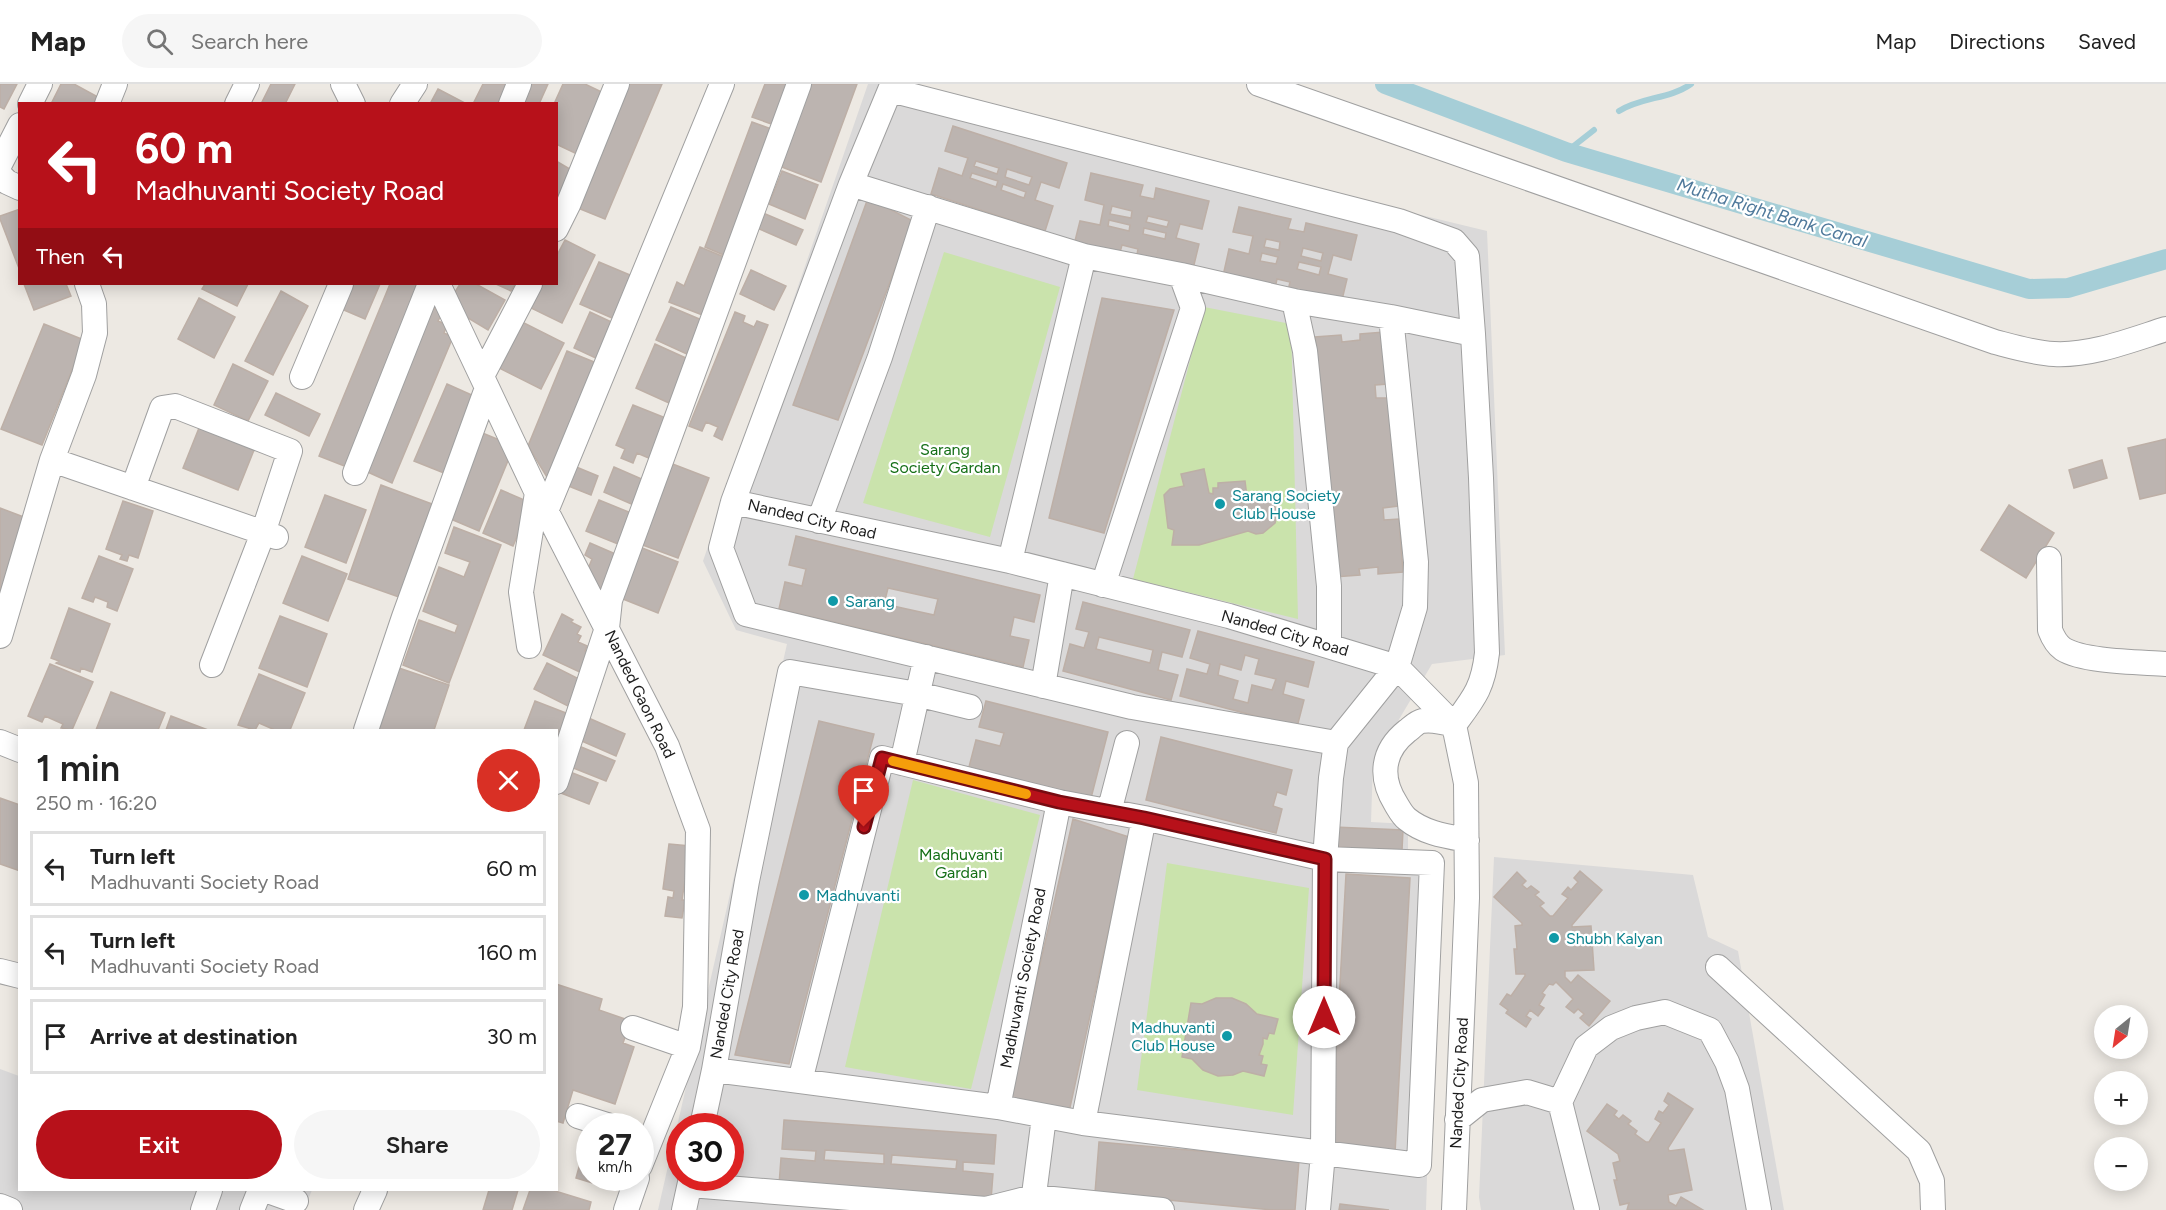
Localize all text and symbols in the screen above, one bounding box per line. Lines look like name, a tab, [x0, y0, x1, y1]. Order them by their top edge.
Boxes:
search box	[122, 14, 542, 68]
text: Map	[30, 24, 86, 58]
icon: search	[143, 25, 176, 58]
text: Search here	[191, 28, 308, 55]
text: Map	[1875, 29, 1916, 54]
text: Directions	[1949, 29, 2045, 54]
text: Saved	[2078, 29, 2136, 54]
text: 60 m	[135, 123, 233, 174]
icon: left	[36, 126, 114, 204]
text: Madhuvanti Society Road	[135, 174, 444, 207]
water label: Mutha Right Bank Canal	[1674, 174, 1871, 253]
icon: left	[97, 240, 130, 273]
text: Then	[36, 243, 85, 270]
park label: Sarang Society Gardan	[890, 440, 1000, 477]
place label: Sarang Society Club House	[1232, 486, 1341, 523]
street label: Nanded City Road	[746, 495, 878, 543]
marker: Sarang Society Club House	[1213, 497, 1227, 511]
place label: Sarang	[845, 592, 895, 611]
marker: Sarang	[826, 594, 840, 608]
street label: Nanded City Road	[1219, 606, 1351, 660]
street label: Nanded Gaon Road	[601, 627, 679, 761]
text: 1 min	[36, 747, 120, 790]
button: close	[477, 749, 540, 812]
pin	[838, 765, 889, 827]
icon: arrive	[847, 774, 880, 807]
text: 250 m · 16:20	[36, 791, 157, 815]
text: Turn left	[90, 843, 176, 870]
park label: Madhuvanti Gardan	[919, 845, 1003, 882]
icon: left	[39, 852, 72, 885]
text: 60 m	[486, 855, 537, 882]
text: Madhuvanti Society Road	[90, 870, 319, 894]
place label: Madhuvanti	[816, 886, 900, 905]
street label: Madhuvanti Society Road	[996, 886, 1050, 1070]
marker: Madhuvanti	[797, 888, 811, 902]
text: Turn left	[90, 927, 176, 954]
street label: Nanded City Road	[706, 928, 748, 1060]
place label: Shubh Kalyan	[1566, 929, 1663, 948]
marker: Shubh Kalyan	[1547, 931, 1561, 945]
icon: left	[39, 936, 72, 969]
text: 160 m	[477, 939, 537, 966]
text: Madhuvanti Society Road	[90, 954, 319, 978]
position arrow	[1292, 985, 1356, 1049]
north arrow	[2094, 1005, 2148, 1059]
map controls	[2094, 1005, 2148, 1191]
street label: Nanded City Road	[1446, 1017, 1472, 1149]
place label: Madhuvanti Club House	[1131, 1018, 1215, 1055]
icon: arrive	[39, 1020, 72, 1053]
text: Arrive at destination	[90, 1023, 298, 1050]
text: 30 m	[487, 1023, 537, 1050]
marker: Madhuvanti Club House	[1220, 1029, 1234, 1043]
button: +	[2094, 1071, 2148, 1125]
button: Exit	[36, 1110, 282, 1179]
button: Share	[294, 1110, 540, 1179]
speed limit sign: 30	[666, 1113, 744, 1191]
text: 27	[598, 1126, 632, 1163]
button: −	[2094, 1137, 2148, 1191]
text: km/h	[598, 1158, 632, 1176]

